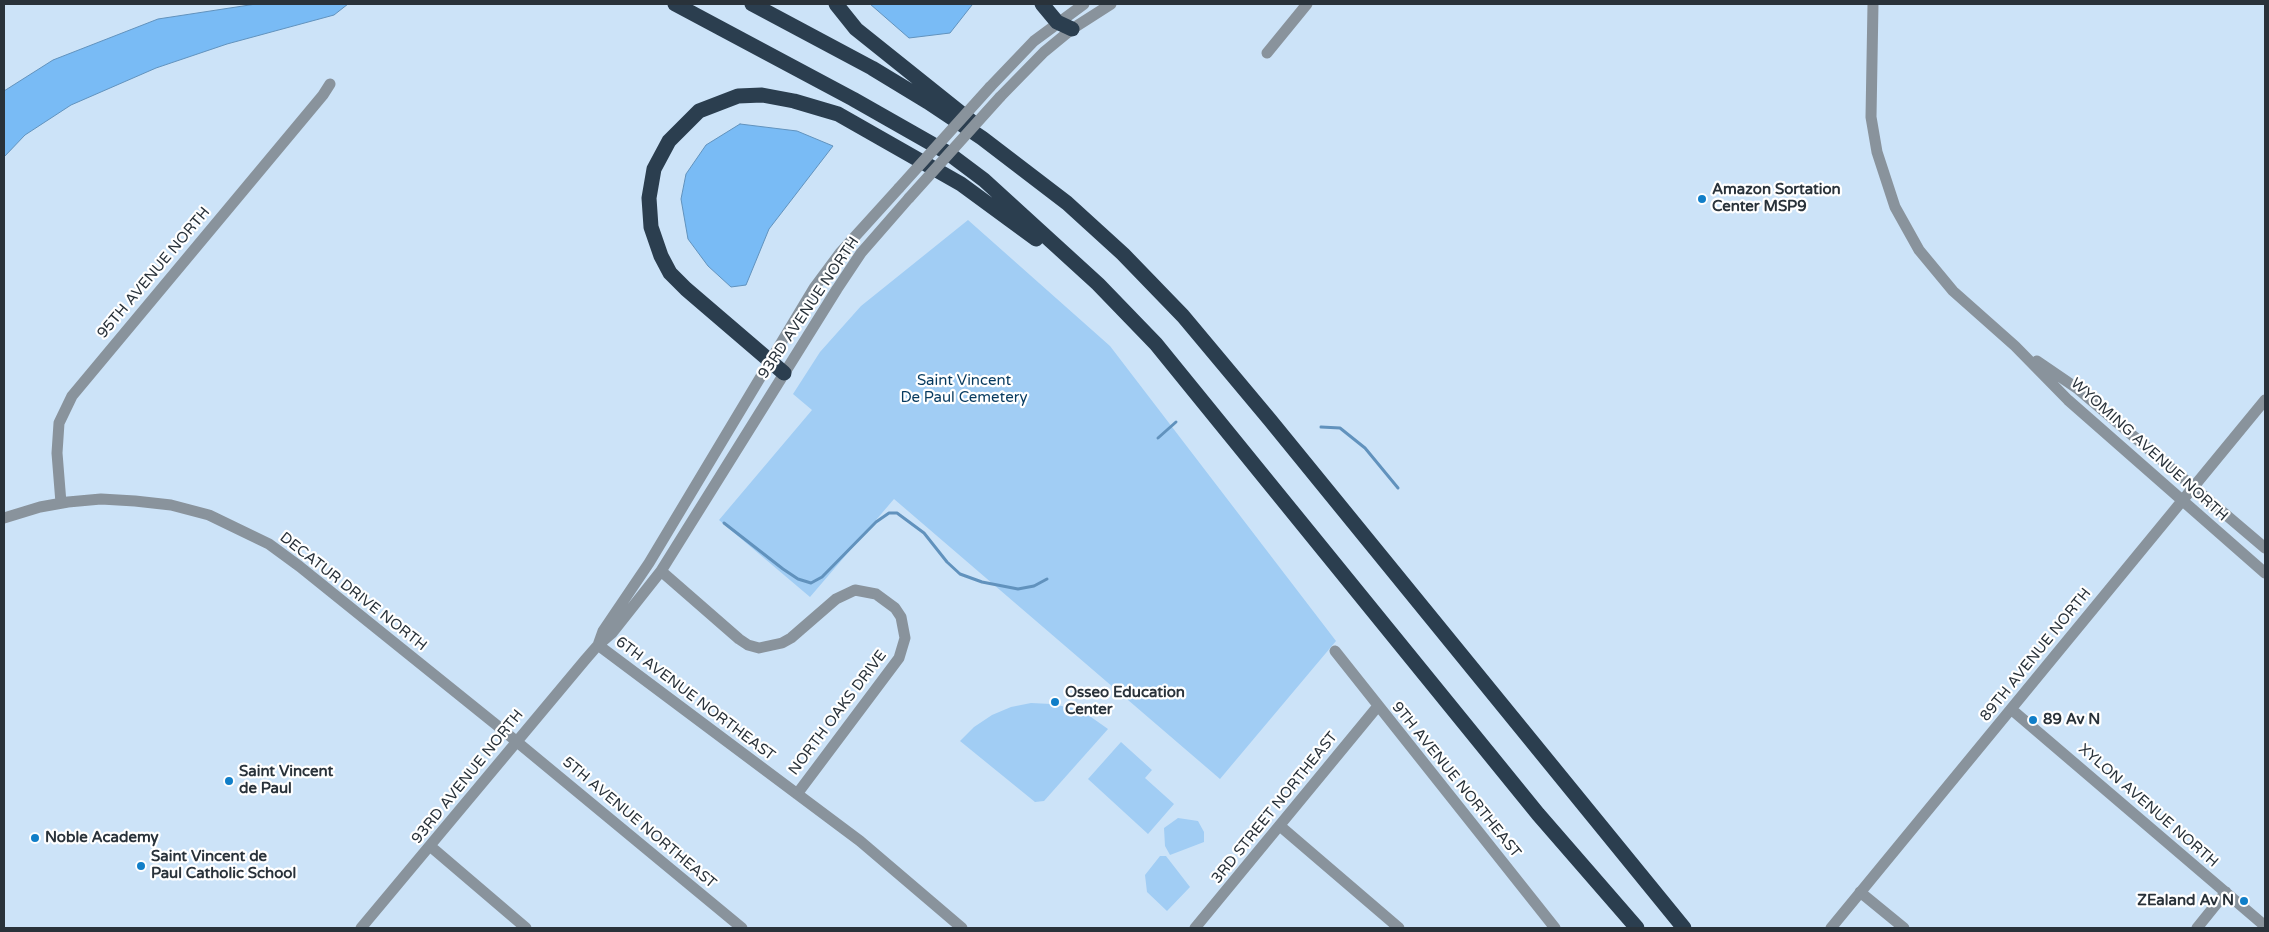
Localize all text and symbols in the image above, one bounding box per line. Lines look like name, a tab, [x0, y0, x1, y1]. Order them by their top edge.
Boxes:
place label: Amazon Sortation Center MSP9	[1712, 181, 1841, 216]
marker: Amazon Sortation Center MSP9	[1696, 193, 1708, 205]
street label: 95TH AVENUE NORTH	[94, 204, 214, 342]
street label: 93RD AVENUE NORTH	[755, 234, 863, 382]
park label: Saint Vincent De Paul Cemetery	[900, 372, 1028, 407]
street label: WYOMING AVENUE NORTH	[2067, 375, 2231, 525]
street label: DECATUR DRIVE NORTH	[276, 529, 430, 655]
street label: 89TH AVENUE NORTH	[1977, 585, 2095, 725]
street label: 6TH AVENUE NORTHEAST	[612, 633, 778, 765]
street label: NORTH OAKS DRIVE	[785, 647, 891, 779]
place label: Osseo Education Center	[1065, 684, 1185, 719]
marker: Osseo Education Center	[1049, 696, 1061, 708]
street label: 9TH AVENUE NORTHEAST	[1388, 699, 1524, 861]
street label: 93RD AVENUE NORTH	[408, 706, 528, 848]
place label: 89 Av N	[2043, 711, 2100, 729]
marker: 89 Av N	[2027, 714, 2039, 726]
street label: 3RD STREET NORTHEAST	[1208, 729, 1342, 887]
street label: XYLON AVENUE NORTH	[2074, 740, 2222, 872]
street label: 5TH AVENUE NORTHEAST	[558, 753, 720, 893]
place label: Saint Vincent de Paul	[239, 763, 333, 798]
marker: Saint Vincent de Paul	[223, 775, 235, 787]
place label: Noble Academy	[45, 829, 159, 847]
marker: Noble Academy	[29, 832, 41, 844]
place label: Saint Vincent de Paul Catholic School	[151, 848, 296, 883]
marker: Saint Vincent de Paul Catholic School	[135, 860, 147, 872]
place label: ZEaland Av N	[2137, 892, 2234, 910]
marker: ZEaland Av N	[2238, 895, 2250, 907]

